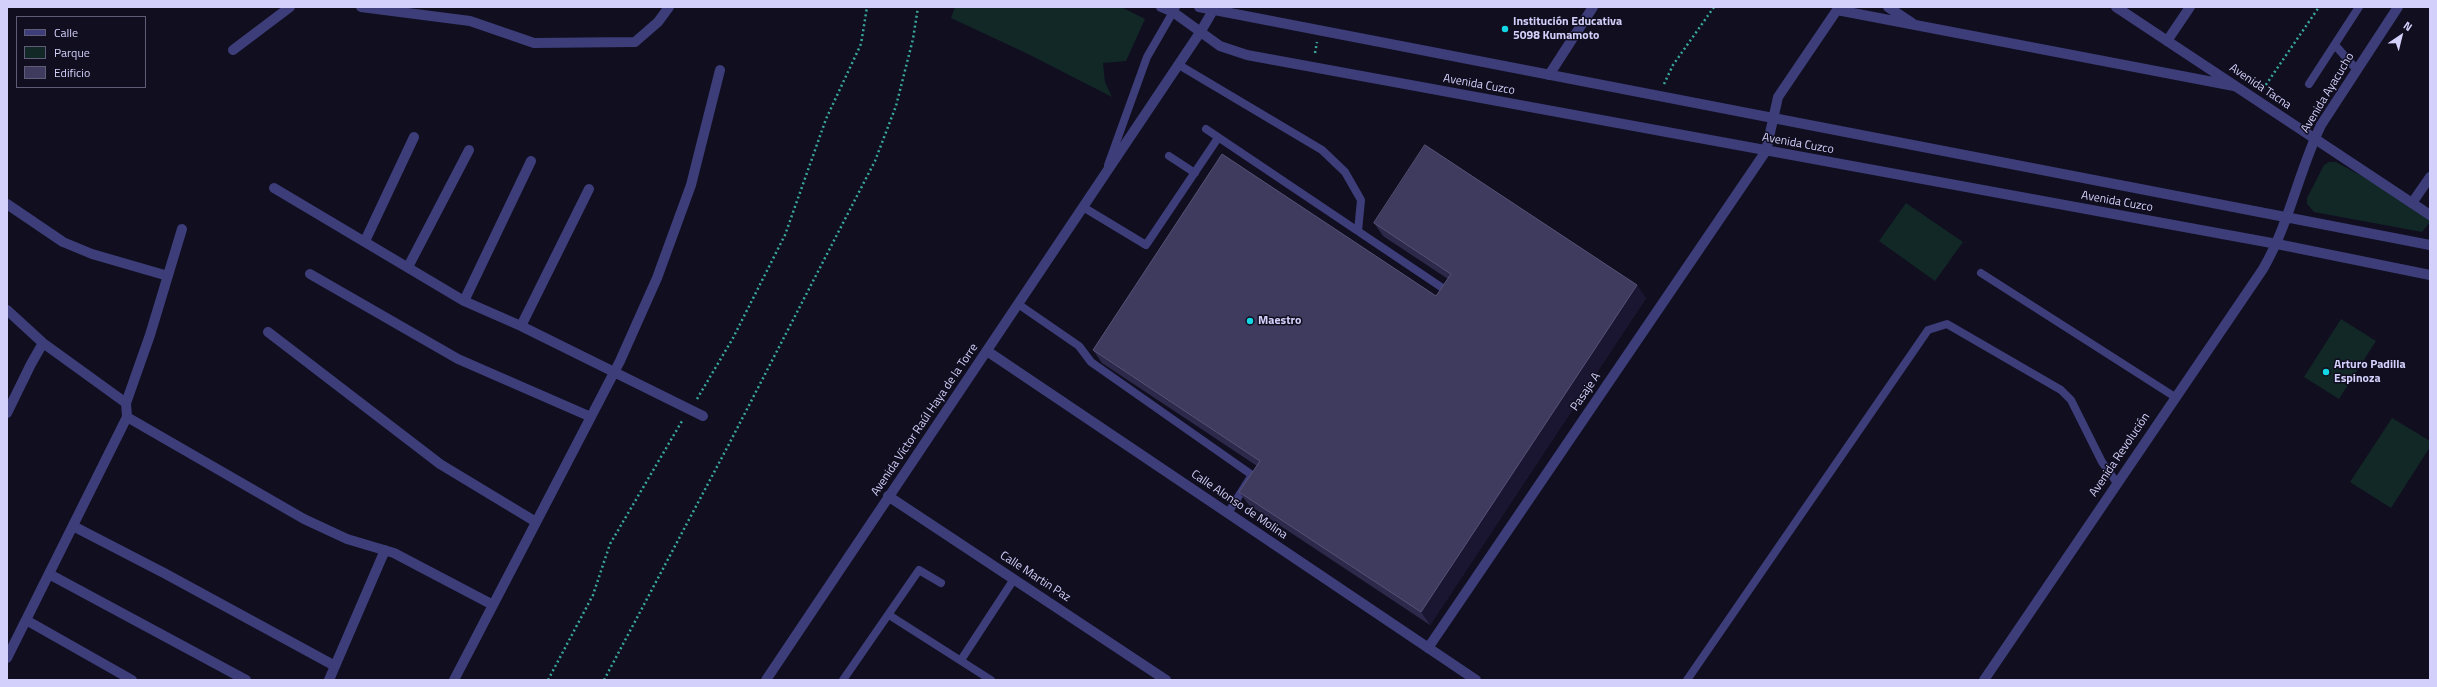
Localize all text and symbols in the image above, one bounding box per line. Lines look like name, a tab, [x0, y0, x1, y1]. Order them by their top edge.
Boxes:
place label: Institución Educativa 5098 Kumamoto	[1513, 15, 1622, 43]
legend	[16, 16, 146, 88]
north arrow	[2381, 16, 2421, 56]
text: N	[2400, 17, 2416, 35]
text: Calle	[54, 23, 78, 42]
marker: Institución Educativa 5098 Kumamoto	[1500, 24, 1510, 34]
text: Parque	[54, 43, 90, 62]
street label: Avenida Ayacucho	[2298, 50, 2358, 136]
street label: Avenida Tacna	[2226, 61, 2294, 113]
text: Edificio	[54, 63, 90, 82]
street label: Avenida Cuzco	[1442, 72, 1516, 98]
street label: Avenida Cuzco	[1761, 131, 1835, 157]
street label: Avenida Cuzco	[2080, 189, 2154, 215]
place label: Maestro	[1258, 314, 1301, 328]
marker: Maestro	[1245, 316, 1255, 326]
street label: Avenida Víctor Raúl Haya de la Torre	[868, 341, 982, 499]
place label: Arturo Padilla Espinoza	[2334, 358, 2406, 386]
marker: Arturo Padilla Espinoza	[2321, 367, 2331, 377]
street label: Pasaje A	[1568, 370, 1604, 414]
street label: Avenida Revolución	[2087, 410, 2153, 500]
street label: Calle Alonso de Molina	[1188, 467, 1290, 543]
street label: Calle Martin Paz	[997, 549, 1073, 605]

